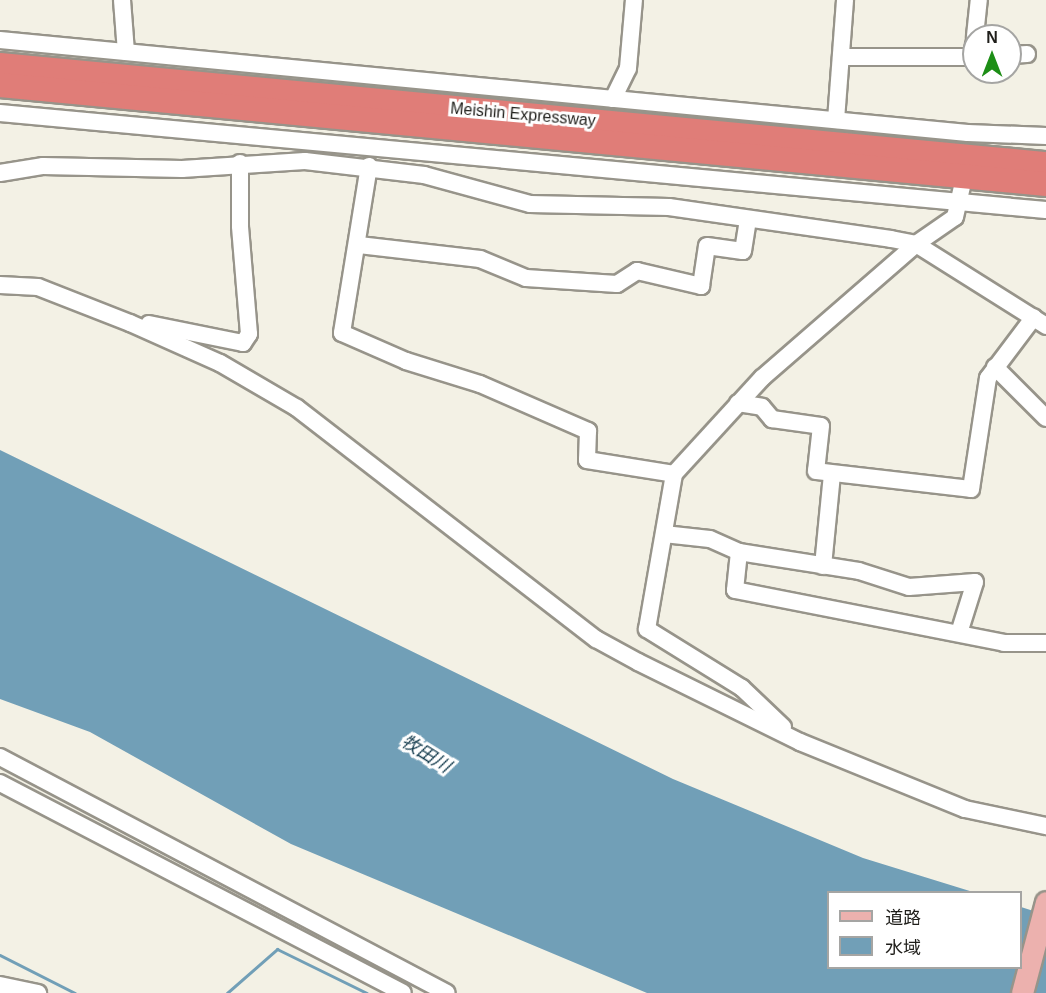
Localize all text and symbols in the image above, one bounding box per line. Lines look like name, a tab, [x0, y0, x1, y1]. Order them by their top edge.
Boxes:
north arrow	[962, 24, 1022, 84]
text: N	[986, 29, 998, 46]
street label: Meishin Expressway	[450, 99, 596, 131]
water label: 牧田川	[397, 731, 455, 777]
legend	[827, 891, 1022, 969]
text: 道路	[885, 908, 921, 928]
text: 水域	[885, 938, 921, 958]

